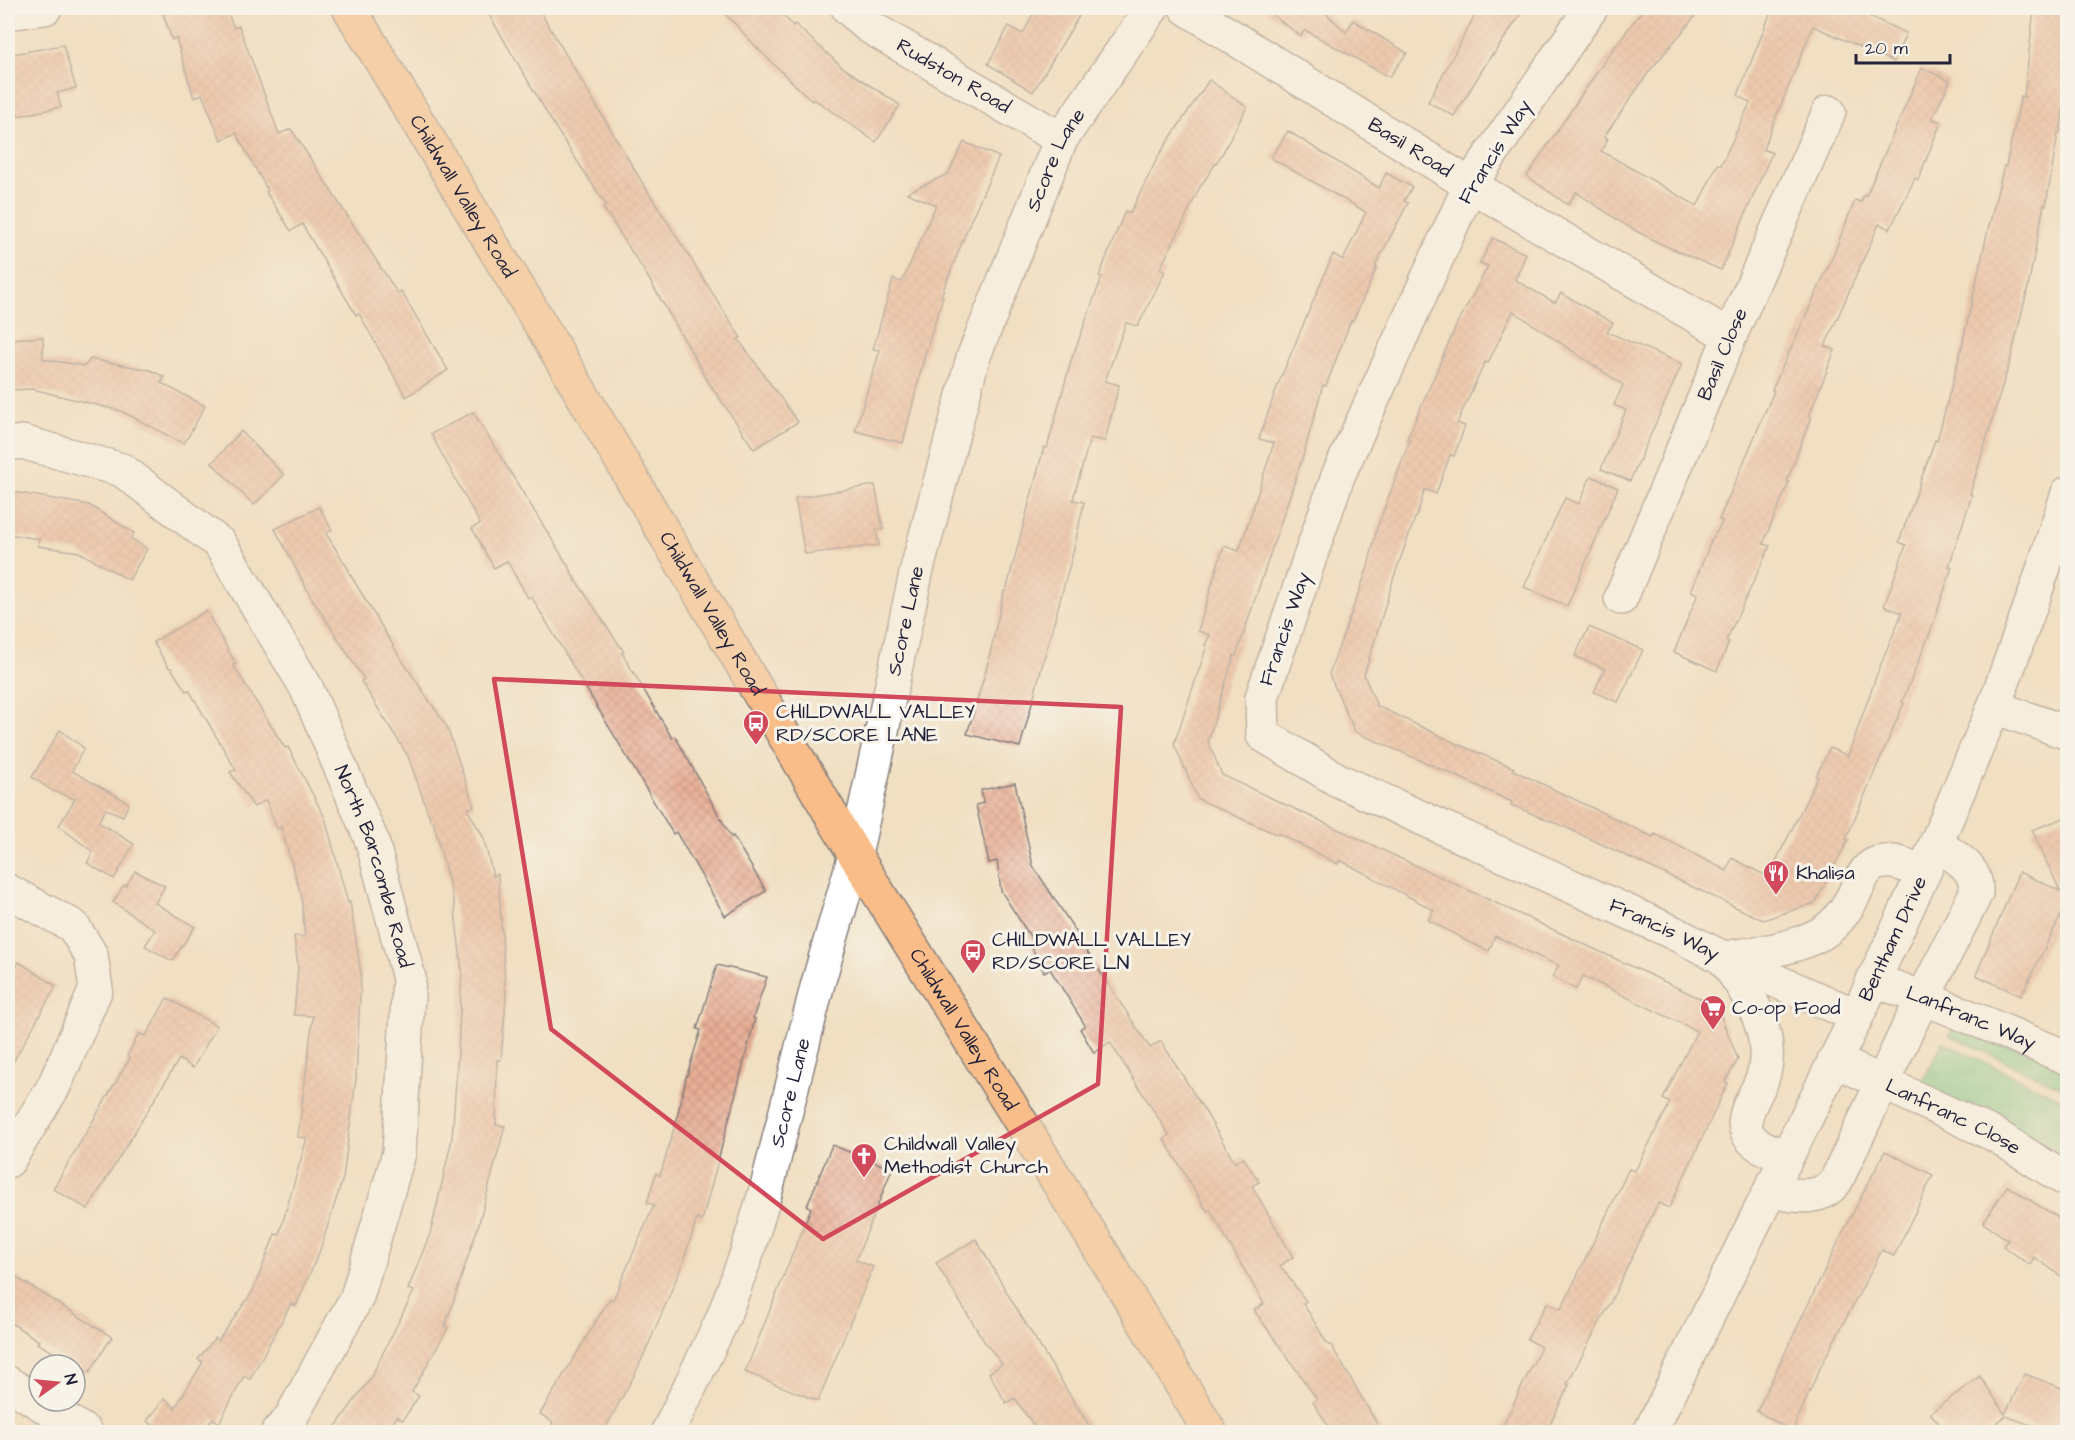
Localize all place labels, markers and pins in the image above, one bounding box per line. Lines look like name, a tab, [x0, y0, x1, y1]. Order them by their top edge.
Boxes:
place label: CHILDWALL VALLEY RD/SCORE LANE	[776, 698, 975, 749]
bus stop icon: CHILDWALL VALLEY RD/SCORE LANE	[741, 708, 771, 746]
restaurant icon: Khalisa	[1761, 858, 1791, 896]
place label: Khalisa	[1796, 859, 1855, 887]
place label: CHILDWALL VALLEY RD/SCORE LN	[992, 926, 1191, 977]
bus stop icon: CHILDWALL VALLEY RD/SCORE LN	[958, 937, 988, 975]
supermarket icon: Co-op Food	[1698, 993, 1728, 1031]
place label: Co-op Food	[1732, 994, 1841, 1022]
place label: Childwall Valley Methodist Church	[884, 1130, 1048, 1181]
church icon: Childwall Valley Methodist Church	[849, 1141, 879, 1179]

